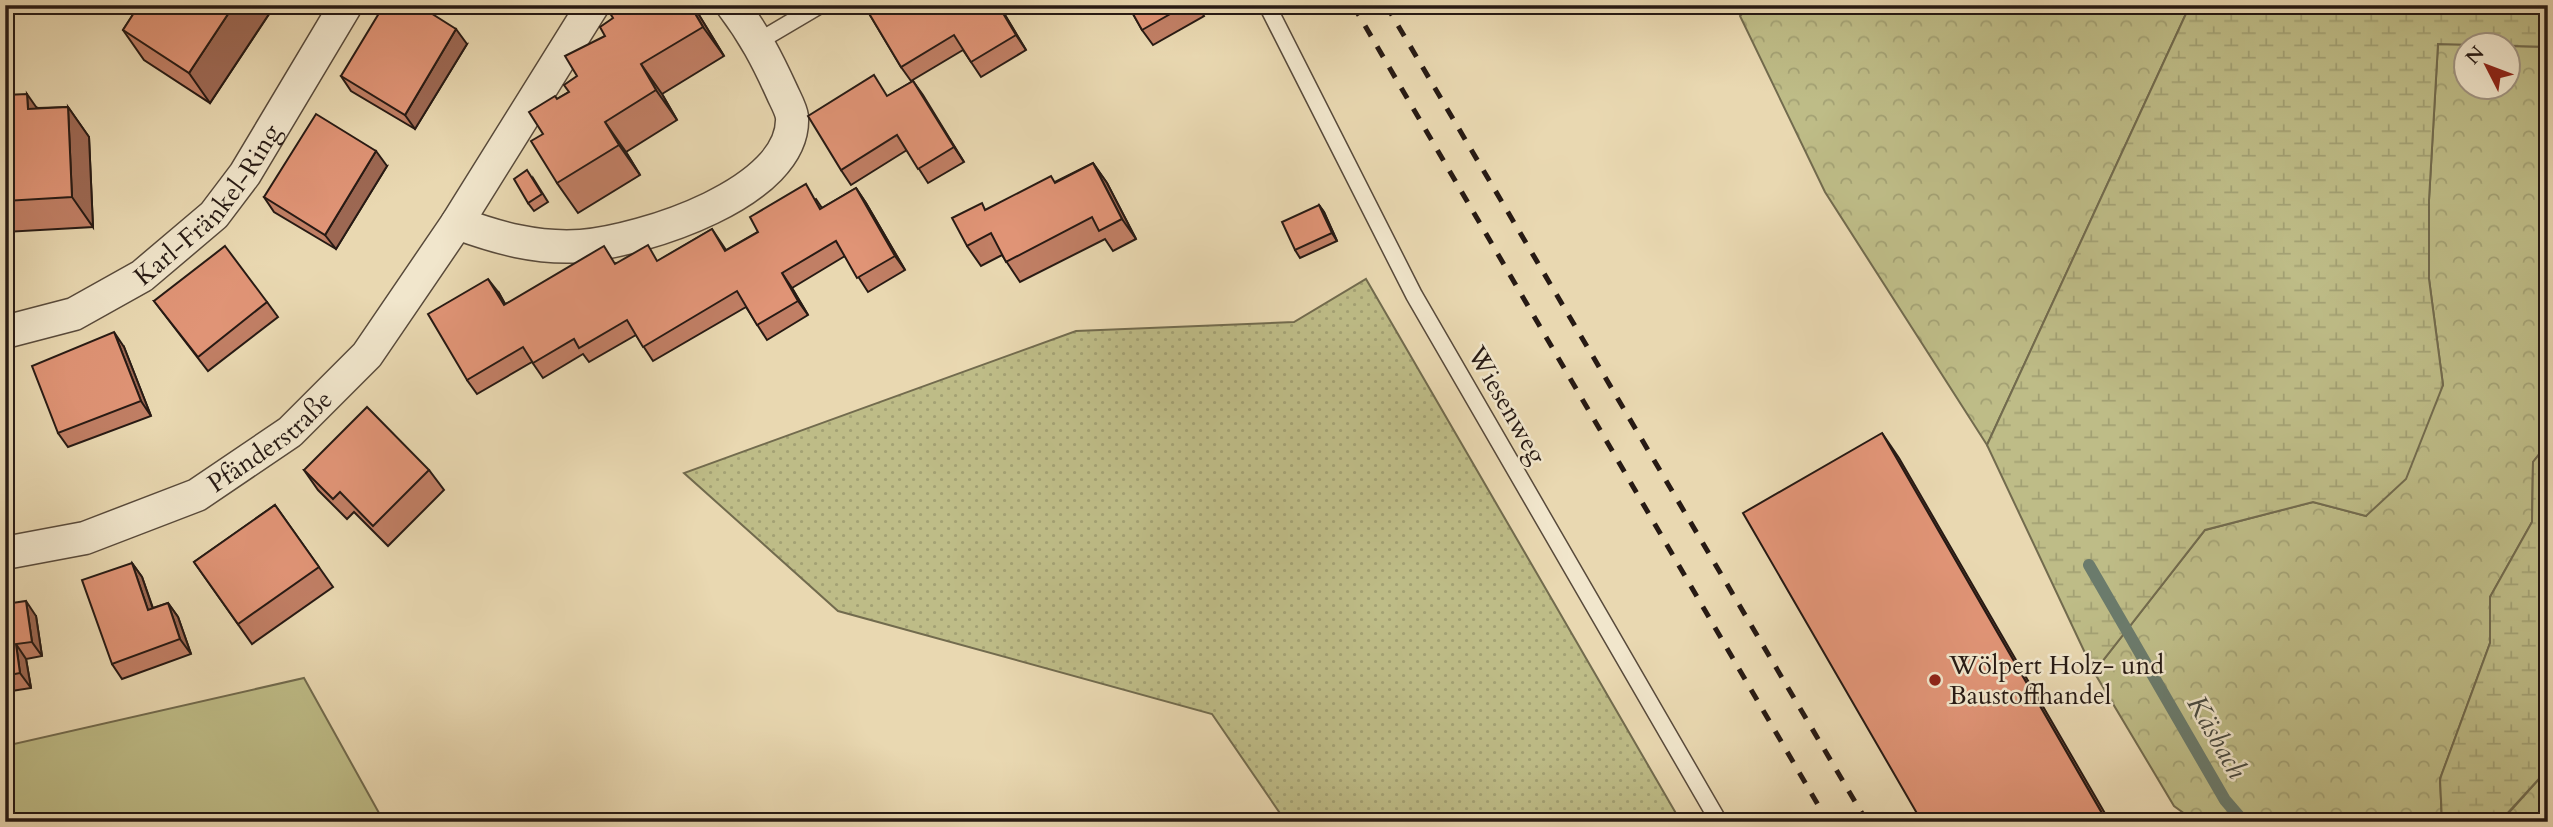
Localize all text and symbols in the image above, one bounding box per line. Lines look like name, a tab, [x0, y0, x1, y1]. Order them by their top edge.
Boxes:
north arrow	[2452, 32, 2522, 102]
text: N	[2460, 40, 2491, 70]
street label: Karl-Fränkel-Ring	[126, 117, 289, 293]
street label: Wiesenweg	[1459, 339, 1555, 471]
street label: Pfänderstraße	[200, 382, 340, 501]
place label: Wölpert Holz- und Baustoffhandel	[1948, 648, 2164, 713]
marker: Wölpert Holz- und Baustoffhandel	[1927, 672, 1943, 688]
water label: Käsbach	[2178, 688, 2256, 786]

